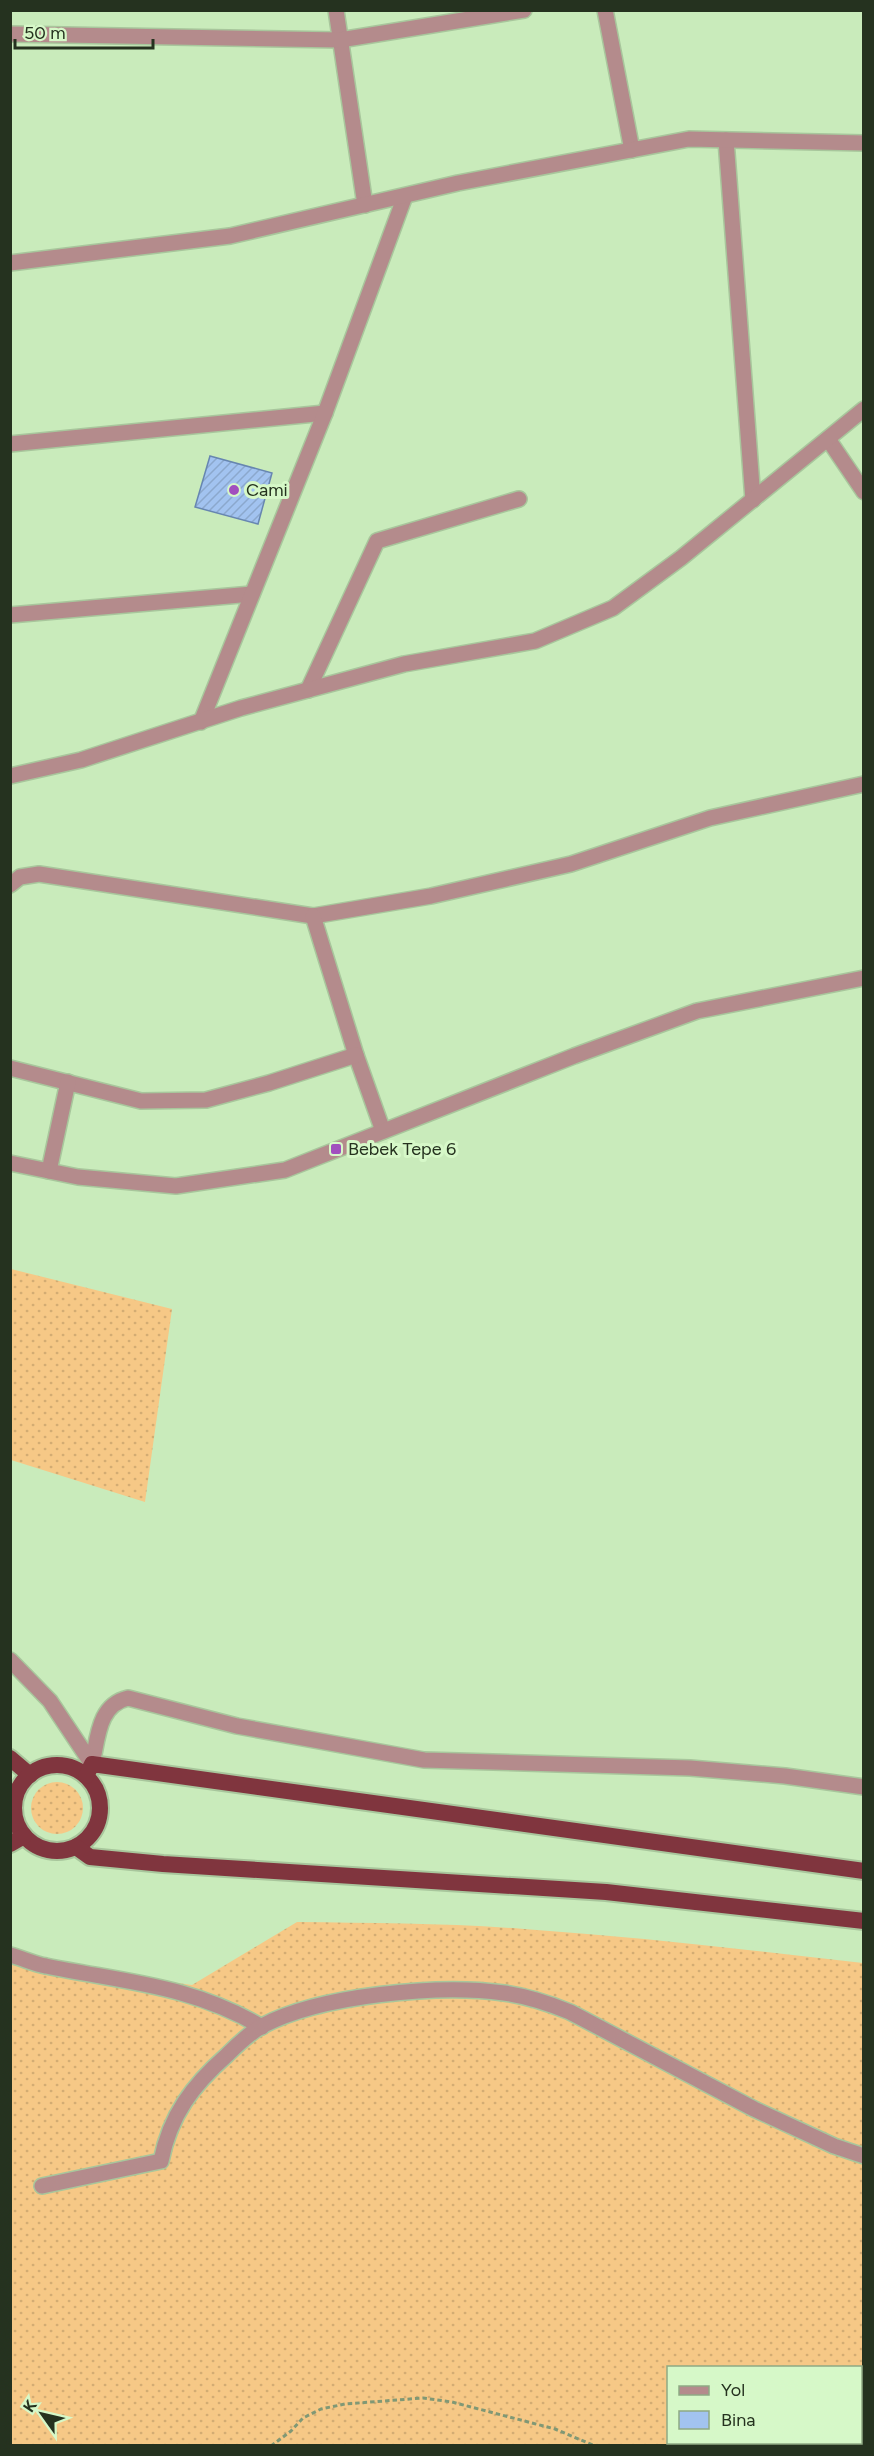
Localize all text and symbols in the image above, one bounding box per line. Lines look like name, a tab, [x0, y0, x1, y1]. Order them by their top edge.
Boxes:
scale bar	[15, 12, 153, 50]
text: 50 m	[24, 22, 66, 44]
place label: Cami	[246, 479, 288, 501]
marker: Cami	[227, 483, 241, 497]
place label: Bebek Tepe 6	[348, 1138, 456, 1160]
marker: Bebek Tepe 6	[329, 1142, 343, 1156]
legend	[667, 2366, 862, 2444]
text: Yol	[721, 2379, 745, 2401]
north arrow	[12, 2384, 72, 2444]
text: K	[19, 2396, 41, 2416]
text: Bina	[721, 2409, 755, 2431]

